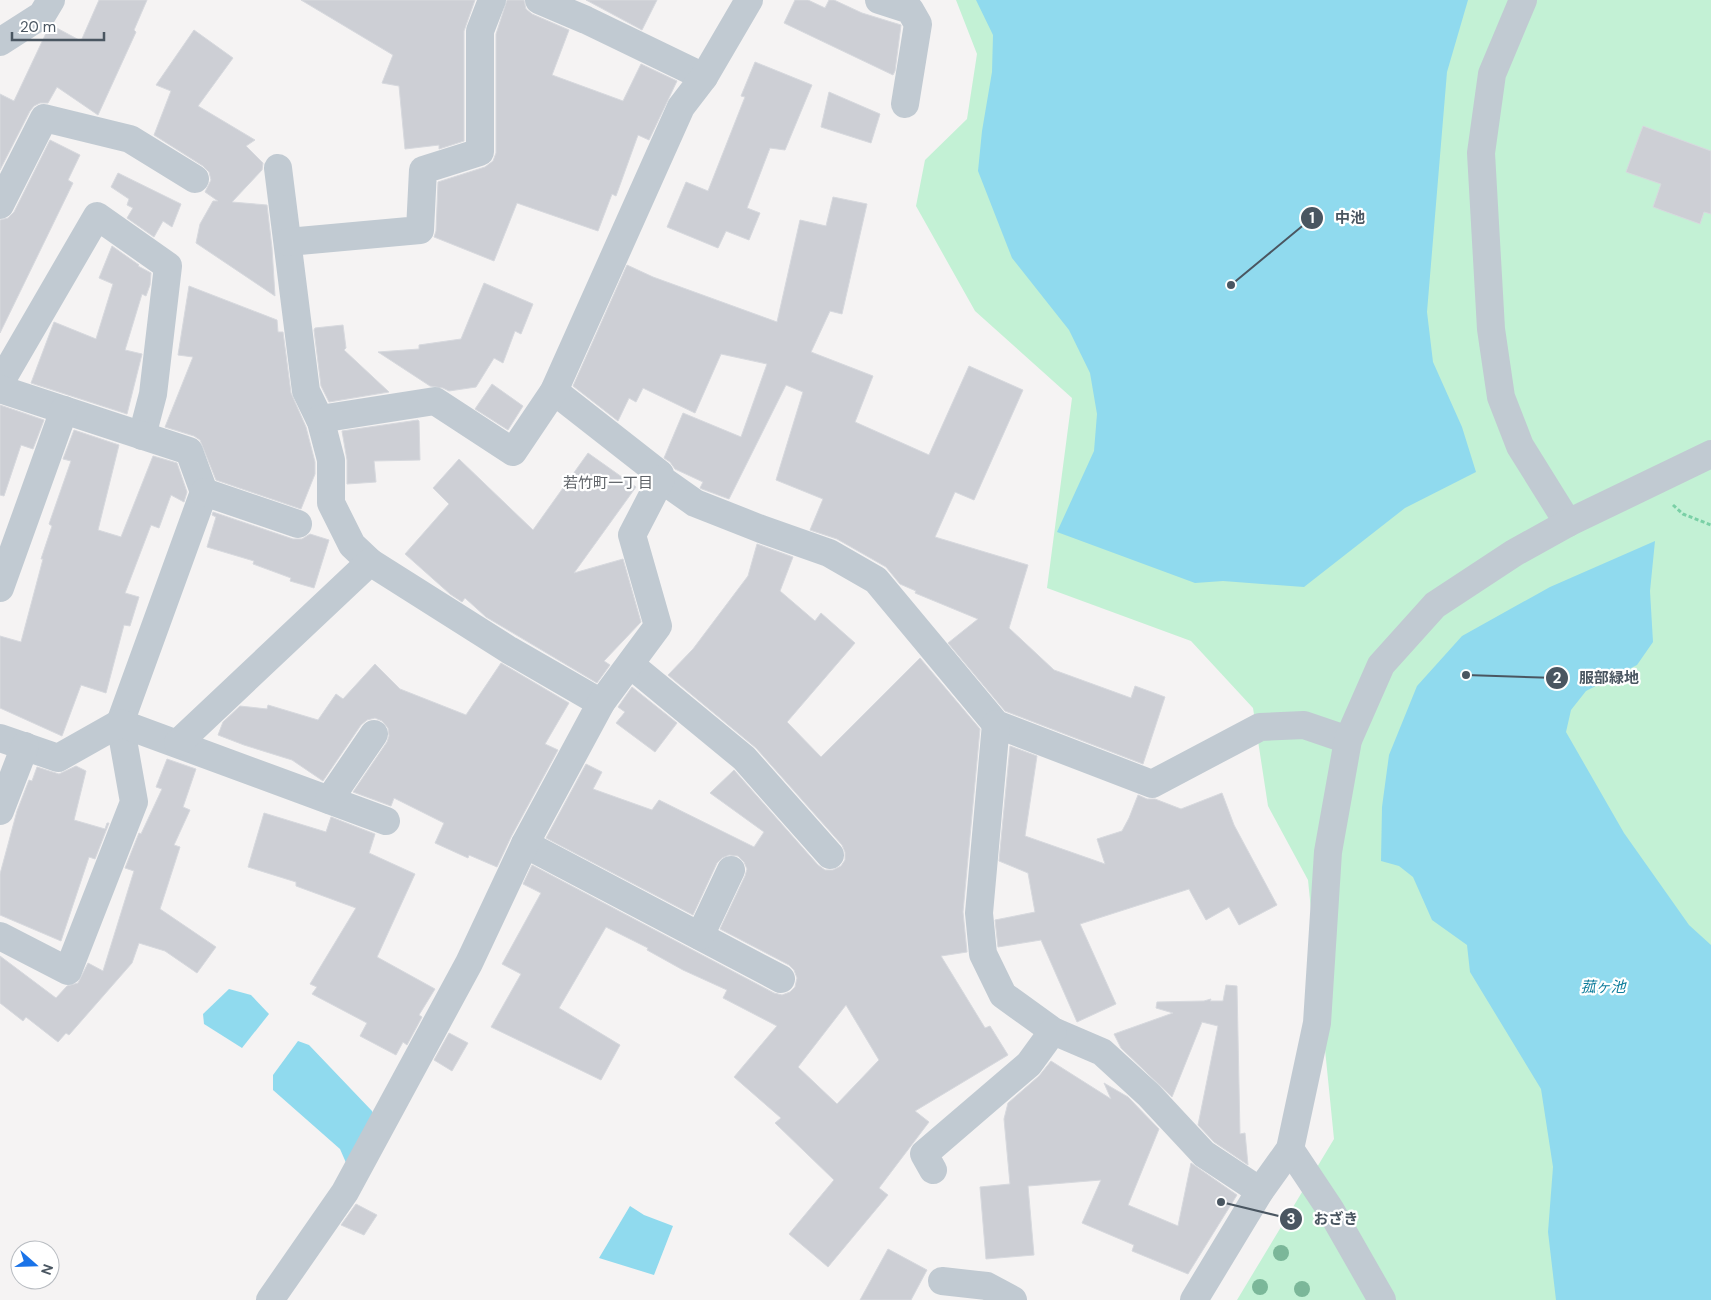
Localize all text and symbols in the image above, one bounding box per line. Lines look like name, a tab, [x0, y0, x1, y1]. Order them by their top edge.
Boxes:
scale bar	[12, 10, 105, 42]
text: 20 m	[20, 17, 56, 37]
callout: 中池	[1300, 203, 1375, 233]
text: 1	[1309, 208, 1315, 228]
text: 中池	[1335, 208, 1365, 228]
district label: 若竹町一丁目	[563, 473, 653, 493]
callout: 服部緑地	[1544, 663, 1649, 693]
text: 2	[1553, 668, 1562, 688]
text: 服部緑地	[1579, 668, 1639, 688]
water label: 菰ヶ池	[1580, 977, 1627, 997]
callout: おざき	[1279, 1204, 1369, 1234]
text: 3	[1286, 1209, 1296, 1229]
text: おざき	[1313, 1209, 1359, 1229]
north arrow	[10, 1240, 60, 1290]
text: N	[37, 1262, 57, 1277]

